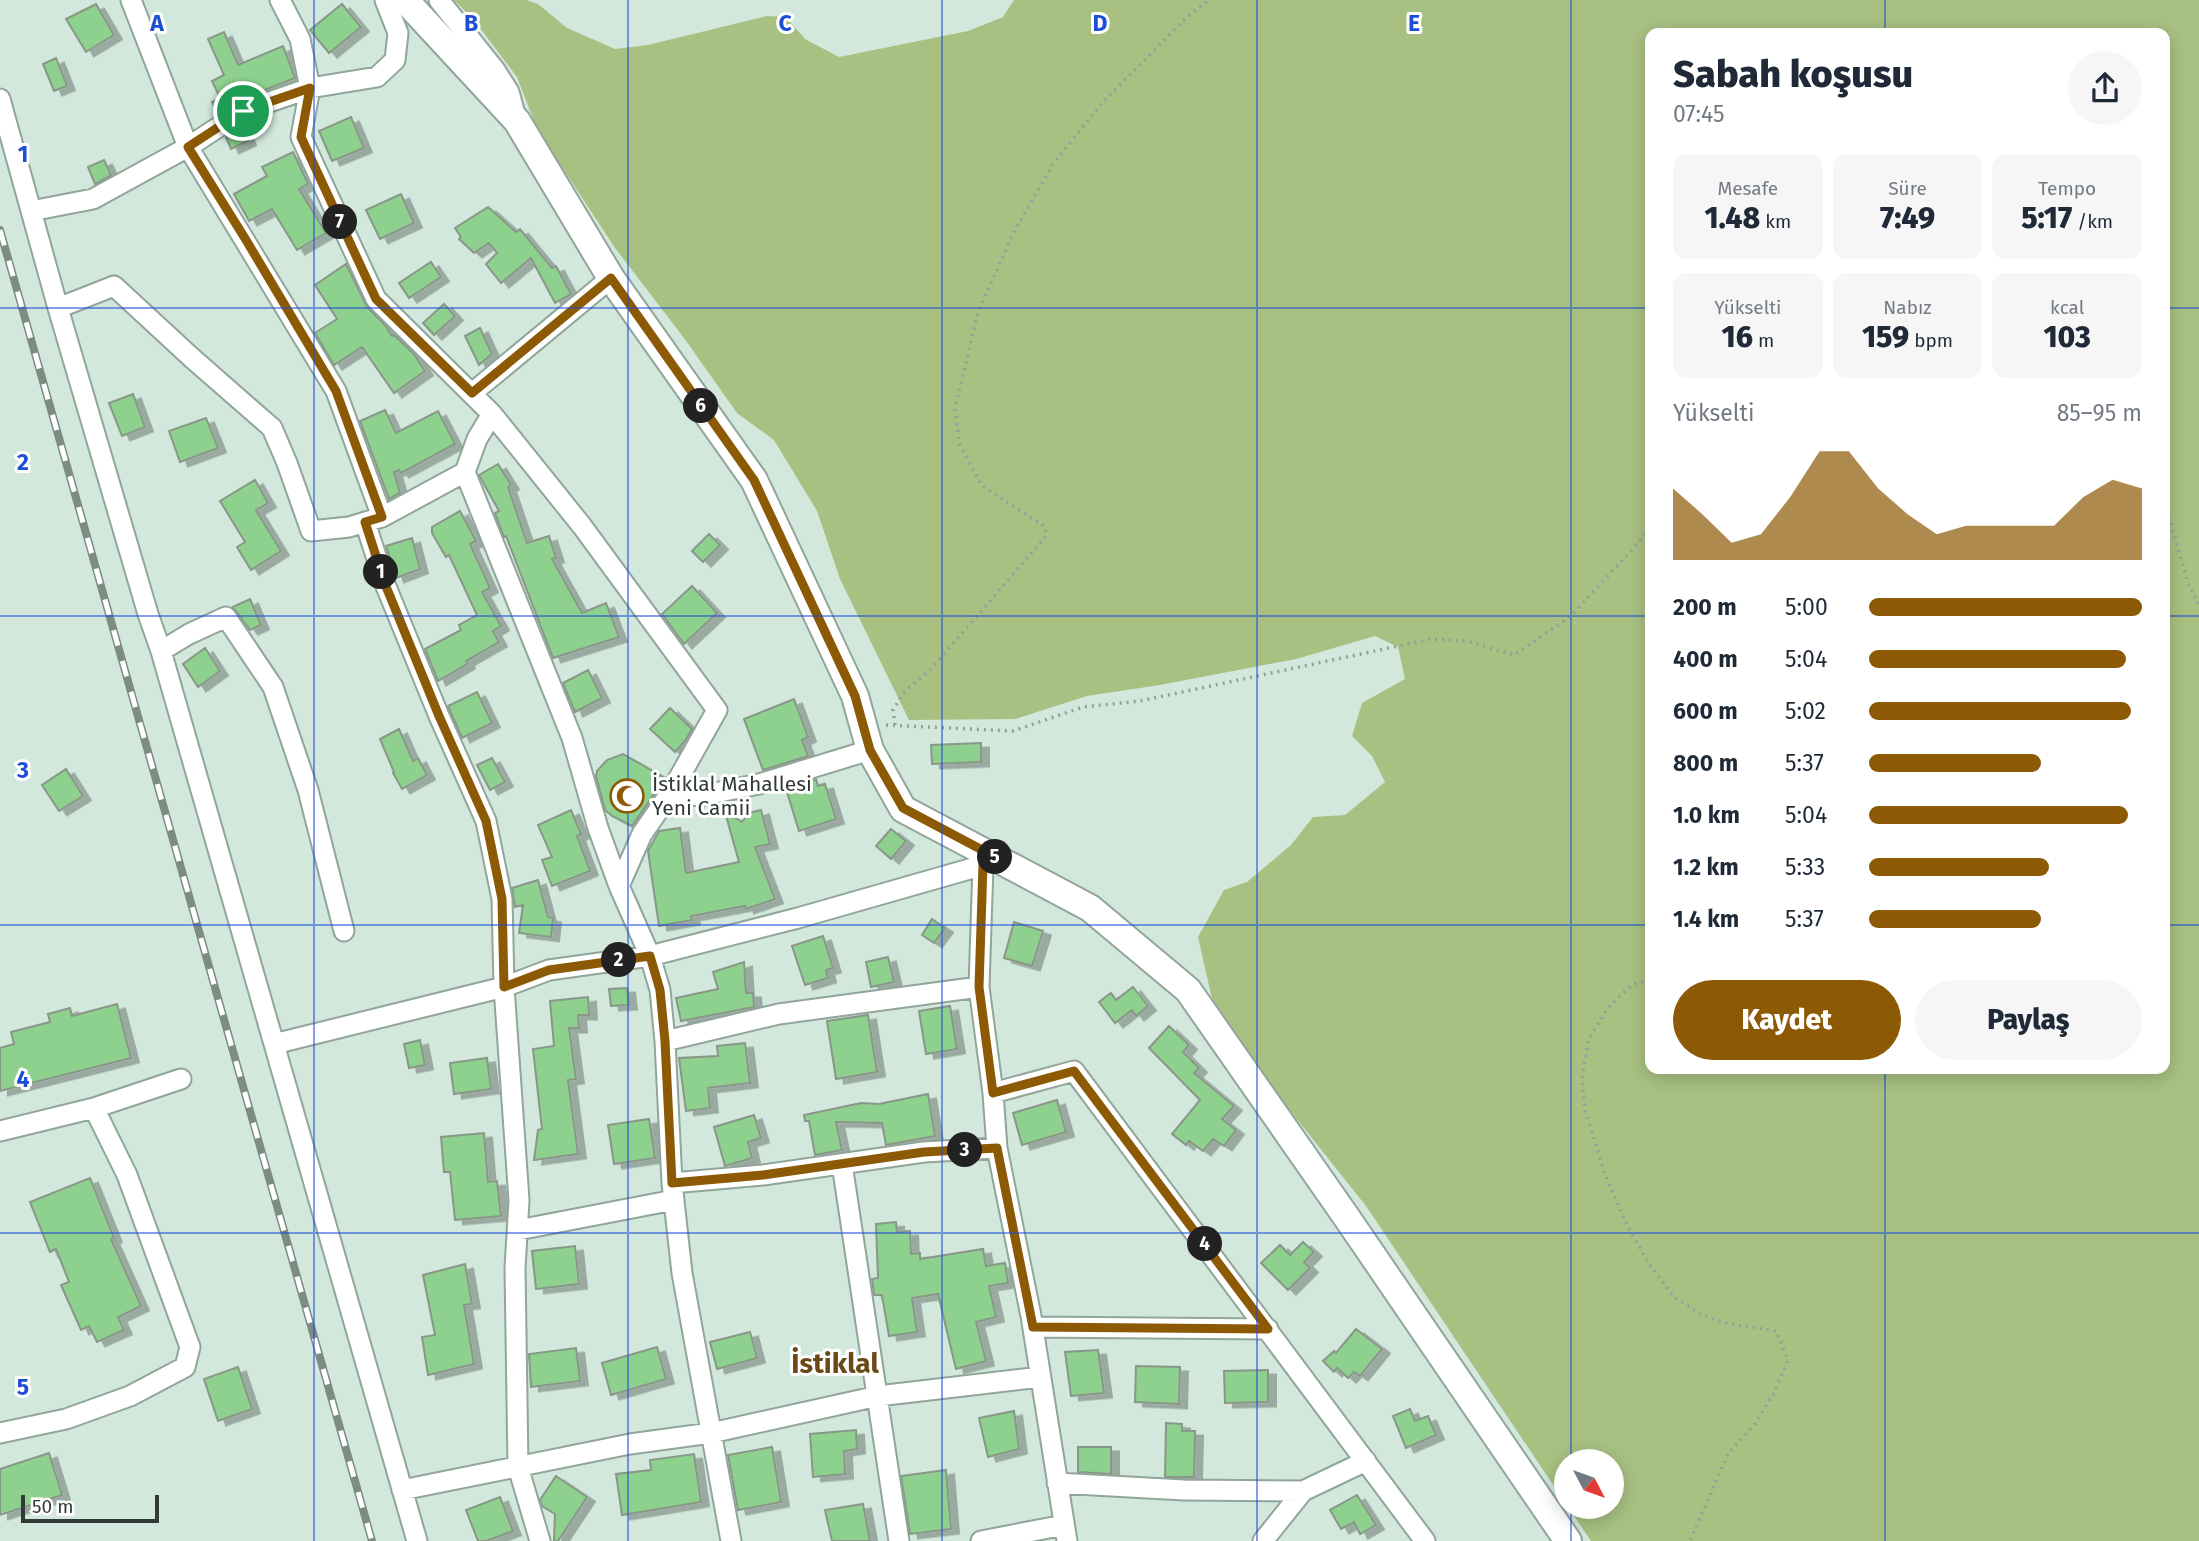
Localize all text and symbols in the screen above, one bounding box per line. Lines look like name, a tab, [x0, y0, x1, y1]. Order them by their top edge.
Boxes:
text: A	[149, 9, 164, 37]
text: B	[464, 9, 478, 37]
text: C	[778, 9, 792, 37]
text: D	[1093, 9, 1108, 37]
text: E	[1408, 9, 1420, 37]
text: Sabah koşusu	[1673, 51, 1913, 97]
button: share	[2068, 51, 2142, 125]
pin	[213, 81, 273, 141]
icon: arrive	[224, 92, 262, 130]
text: 07:45	[1673, 100, 1725, 128]
text: 1	[18, 140, 28, 168]
text: Mesafe	[1717, 177, 1778, 200]
text: Süre	[1888, 177, 1927, 200]
text: Tempo	[2038, 177, 2096, 200]
text: 1.48	[1704, 200, 1760, 236]
text: 7:49	[1880, 200, 1935, 236]
text: 5:17	[2021, 200, 2072, 236]
pin: 7	[322, 204, 358, 240]
text: 7	[335, 210, 344, 233]
text: km	[1760, 210, 1791, 233]
text: /km	[2072, 210, 2113, 233]
text: Yükselti	[1714, 296, 1781, 319]
text: Nabız	[1883, 296, 1932, 319]
text: kcal	[2050, 296, 2084, 319]
text: 16	[1721, 319, 1753, 355]
text: 159	[1862, 319, 1909, 355]
text: 103	[2043, 319, 2091, 355]
text: m	[1753, 329, 1774, 352]
text: bpm	[1909, 329, 1953, 352]
pin: 6	[684, 388, 718, 424]
text: 6	[695, 394, 706, 417]
text: Yükselti	[1673, 399, 1754, 427]
text: 85–95 m	[2057, 399, 2142, 427]
text: 2	[17, 448, 29, 476]
pin: 1	[364, 554, 398, 590]
text: 1	[376, 560, 385, 583]
text: 200 m	[1673, 593, 1737, 621]
text: 5:00	[1785, 593, 1828, 621]
text: 400 m	[1673, 645, 1738, 673]
text: 5:04	[1785, 645, 1827, 673]
text: 600 m	[1673, 697, 1738, 725]
text: 5:02	[1785, 697, 1826, 725]
text: 800 m	[1673, 749, 1738, 777]
text: 5:37	[1785, 749, 1824, 777]
text: 3	[16, 756, 29, 784]
place label: İstiklal Mahallesi Yeni Camii	[652, 771, 812, 821]
mosque icon: İstiklal Mahallesi Yeni Camii	[608, 777, 646, 815]
text: 1.0 km	[1673, 801, 1740, 829]
text: 5:04	[1785, 801, 1827, 829]
pin: 5	[978, 840, 1012, 874]
text: 5	[989, 845, 1000, 868]
text: 1.2 km	[1673, 853, 1739, 881]
text: 5:33	[1785, 853, 1825, 881]
text: 1.4 km	[1673, 905, 1739, 933]
text: 5:37	[1785, 905, 1824, 933]
pin: 2	[602, 942, 636, 978]
text: 2	[614, 948, 623, 971]
button: Kaydet	[1673, 980, 1901, 1060]
button: Paylaş	[1915, 980, 2142, 1060]
text: 4	[17, 1065, 30, 1093]
pin: 3	[948, 1132, 982, 1168]
text: 3	[960, 1138, 969, 1161]
pin: 4	[1188, 1226, 1222, 1262]
text: 4	[1199, 1232, 1210, 1255]
district label: İstiklal	[791, 1347, 879, 1380]
text: 5	[17, 1373, 29, 1401]
north arrow	[1554, 1449, 1624, 1519]
map controls	[1554, 1449, 1624, 1519]
scale bar	[21, 1492, 159, 1524]
text: 50 m	[32, 1495, 73, 1518]

